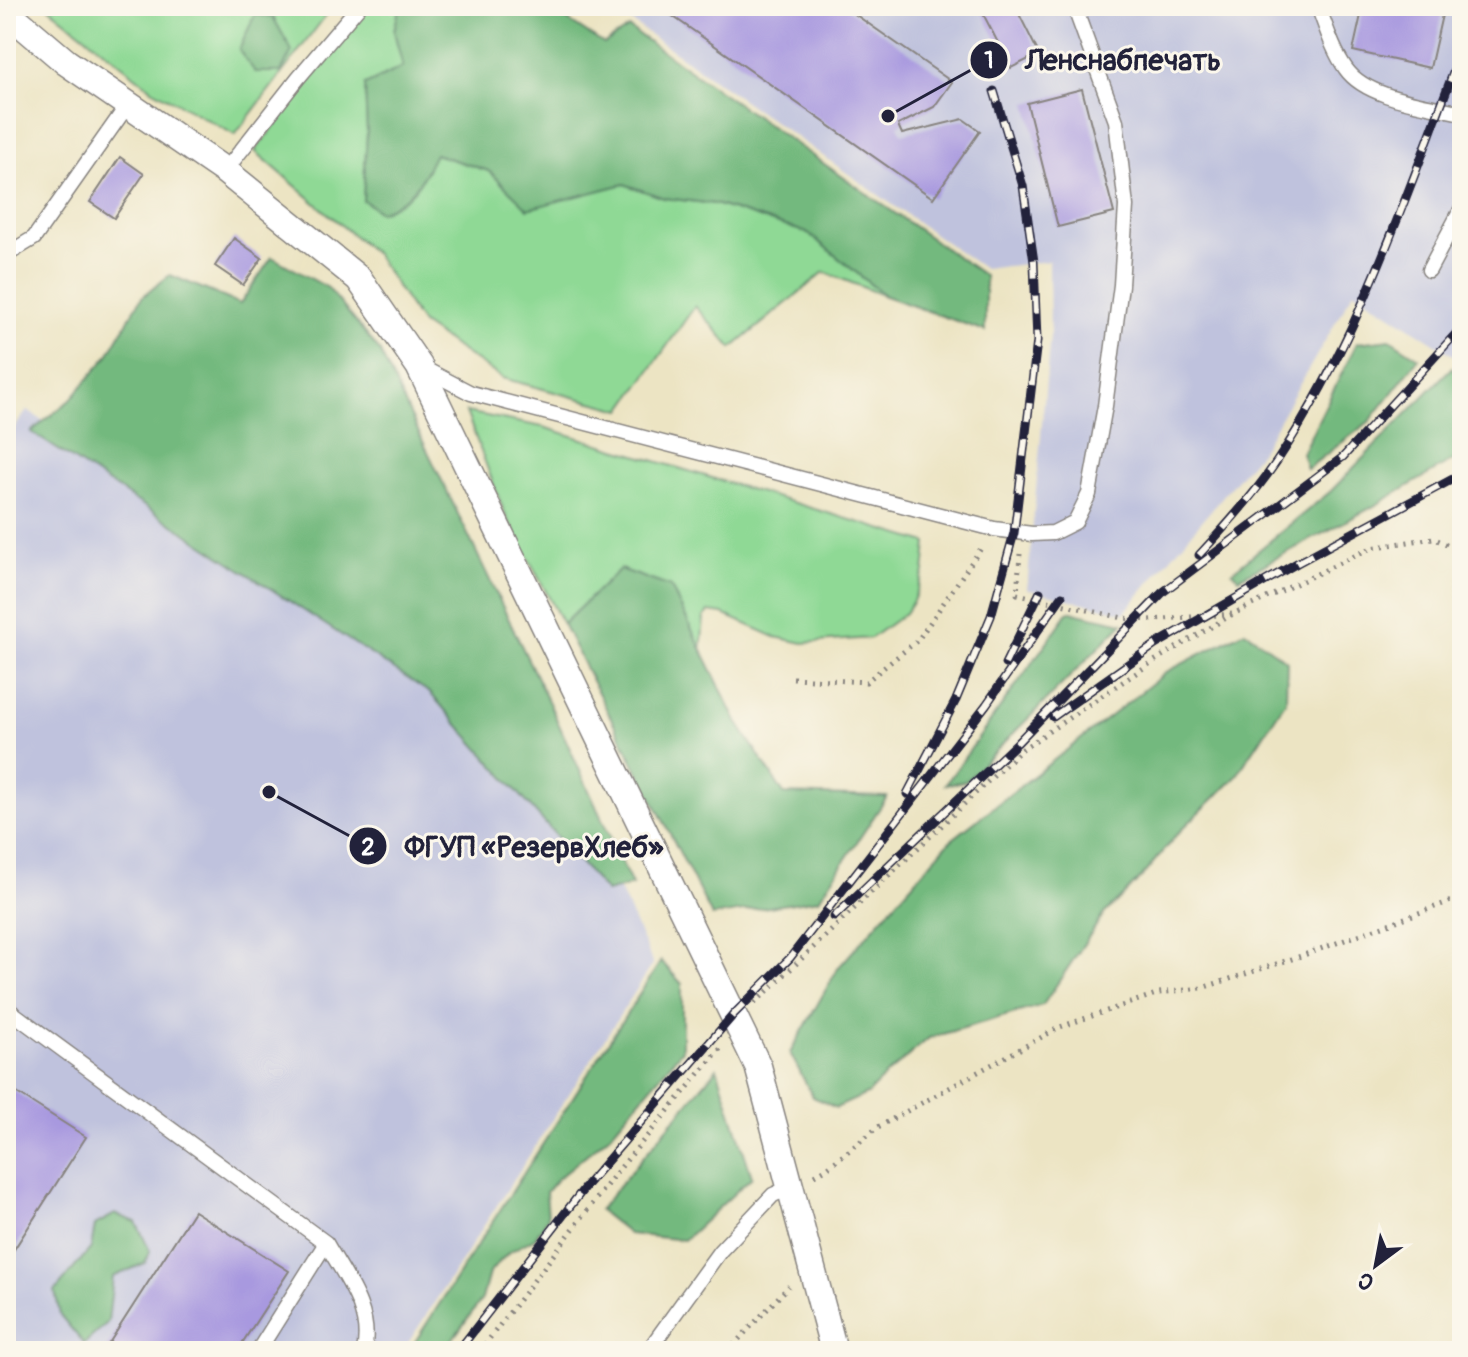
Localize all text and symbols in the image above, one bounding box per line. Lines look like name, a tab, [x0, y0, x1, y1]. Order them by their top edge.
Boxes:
callout: Ленснабпечать	[969, 33, 1238, 87]
text: Ленснабпечать	[1024, 42, 1221, 79]
text: 1	[984, 46, 994, 75]
callout: ФГУП «РезервХлеб»	[348, 819, 679, 873]
text: ФГУП «РезервХлеб»	[404, 829, 664, 866]
text: 2	[361, 833, 375, 862]
north arrow	[1336, 1225, 1416, 1305]
text: С	[1352, 1265, 1379, 1297]

